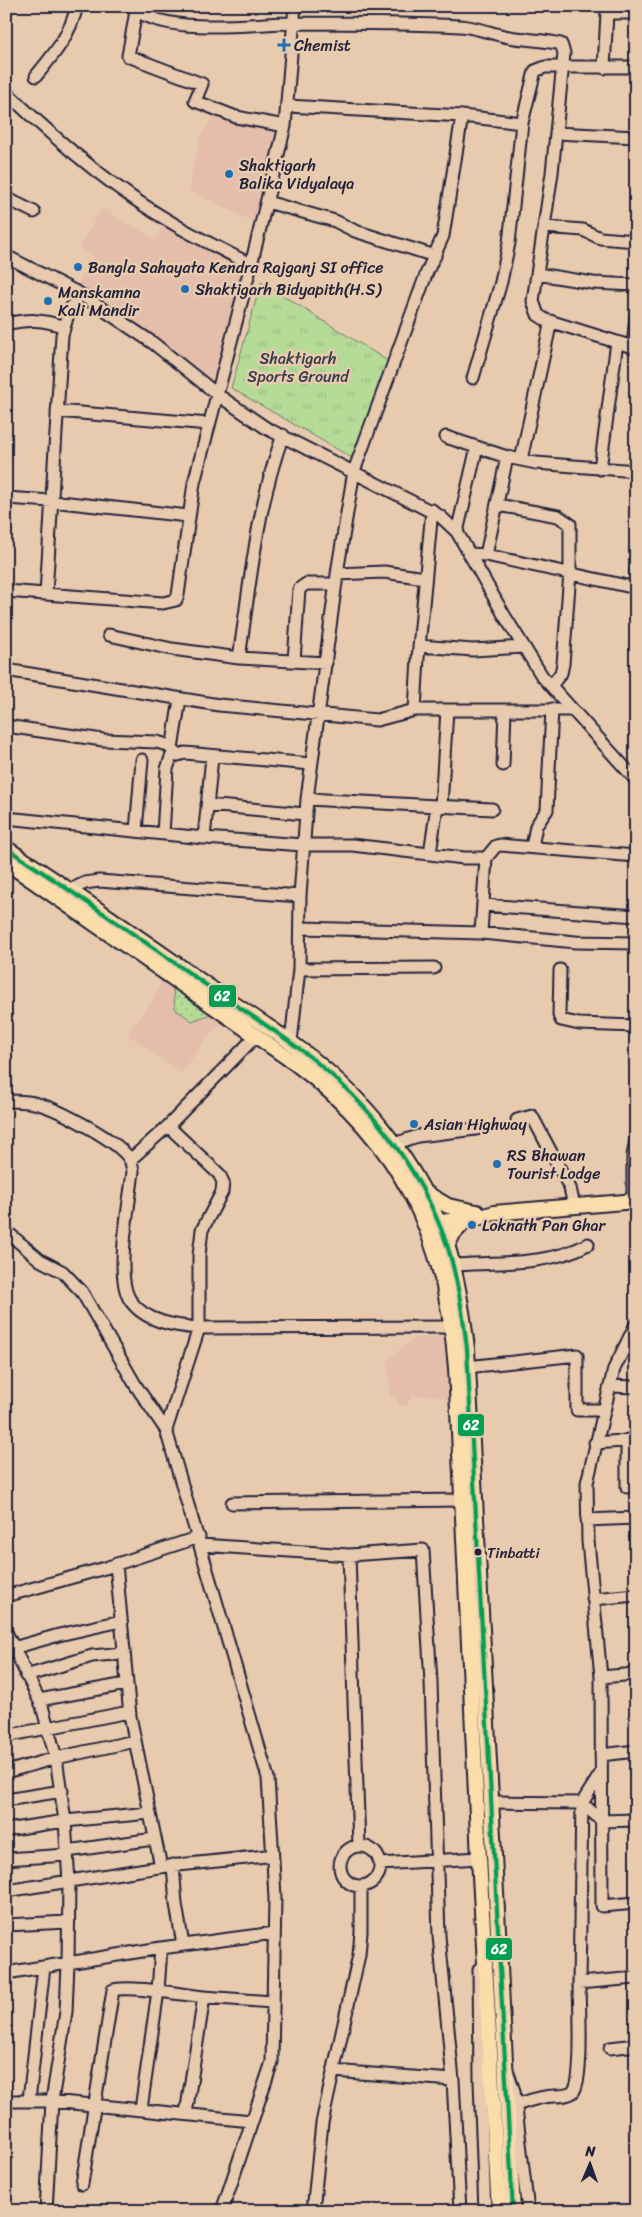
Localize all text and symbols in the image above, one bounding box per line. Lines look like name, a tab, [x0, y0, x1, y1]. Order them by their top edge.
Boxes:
place label: Chemist	[294, 31, 351, 60]
marker: Chemist	[278, 39, 290, 51]
place label: Shaktigarh Balika Vidyalaya	[239, 151, 354, 198]
marker: Shaktigarh Balika Vidyalaya	[223, 168, 235, 180]
place label: Bangla Sahayata Kendra Rajganj SI office	[88, 253, 383, 282]
marker: Bangla Sahayata Kendra Rajganj SI office	[72, 261, 84, 273]
place label: Shaktigarh Bidyapith(H.S)	[195, 275, 382, 304]
place label: Manskamna Kali Mandir	[58, 278, 141, 325]
marker: Shaktigarh Bidyapith(H.S)	[179, 283, 191, 295]
marker: Manskamna Kali Mandir	[42, 295, 54, 307]
park label: Shaktigarh Sports Ground	[247, 344, 350, 391]
line badge: 62	[208, 984, 237, 1008]
text: 62	[213, 984, 231, 1009]
place label: Asian Highway	[423, 1110, 527, 1139]
marker: Asian Highway	[408, 1118, 420, 1130]
place label: RS Bhawan Tourist Lodge	[507, 1141, 600, 1188]
marker: RS Bhawan Tourist Lodge	[491, 1158, 503, 1170]
place label: Loknath Pan Ghar	[482, 1211, 607, 1240]
marker: Loknath Pan Ghar	[466, 1219, 478, 1231]
line badge: 62	[457, 1413, 485, 1437]
text: 62	[462, 1413, 480, 1438]
place label: Tinbatti	[487, 1540, 540, 1566]
marker: Tinbatti	[473, 1547, 483, 1557]
line badge: 62	[485, 1937, 513, 1961]
text: 62	[490, 1937, 508, 1962]
text: N	[584, 2139, 596, 2164]
north arrow	[564, 2140, 614, 2190]

